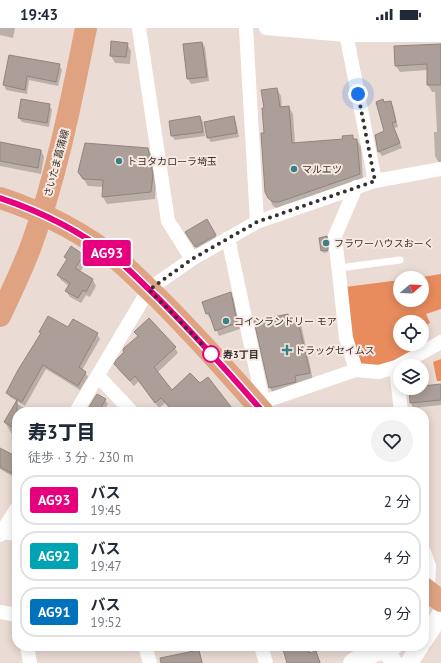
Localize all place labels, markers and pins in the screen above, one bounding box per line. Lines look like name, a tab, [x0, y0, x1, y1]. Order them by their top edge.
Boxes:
place label: トヨタカローラ埼玉	[127, 155, 217, 168]
marker: トヨタカローラ埼玉	[114, 156, 124, 166]
place label: マルエツ	[302, 163, 342, 176]
marker: マルエツ	[289, 164, 299, 174]
place label: フラワーハウスおーく	[334, 237, 434, 250]
marker: フラワーハウスおーく	[321, 238, 331, 248]
place label: コインランドリー モア	[234, 315, 337, 328]
marker: コインランドリー モア	[221, 316, 231, 326]
place label: ドラッグセイムス	[295, 344, 375, 357]
marker: 寿3丁目	[202, 345, 220, 363]
marker: ドラッグセイムス	[282, 345, 292, 355]
place label: 寿3丁目	[223, 348, 259, 361]

